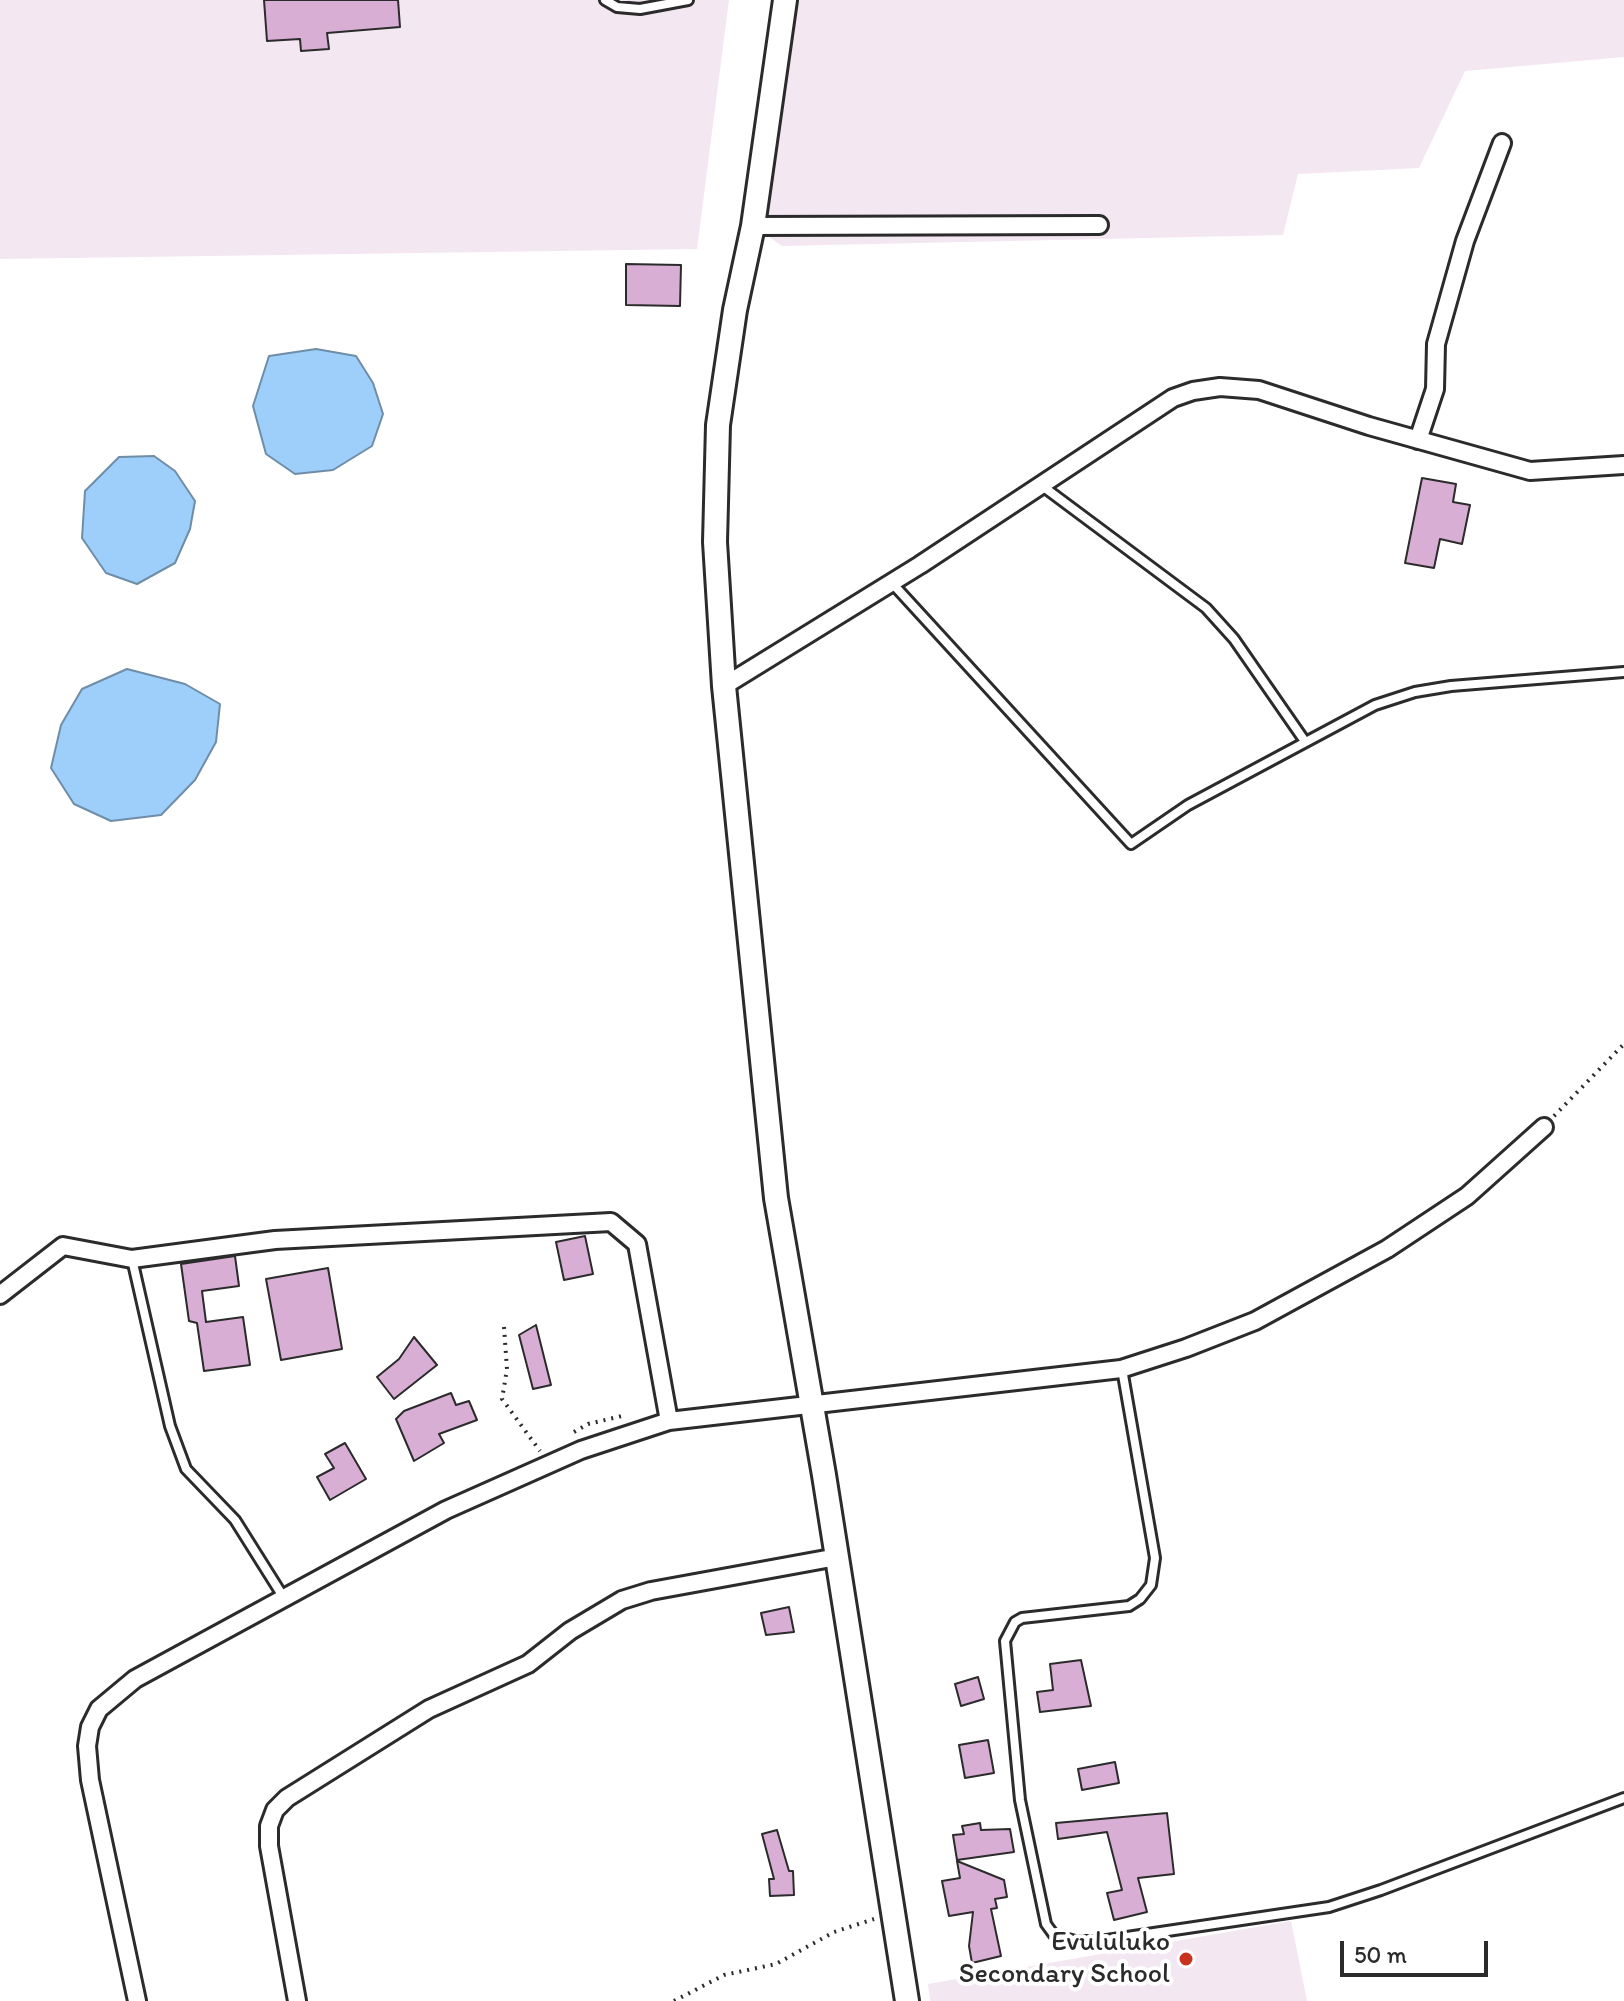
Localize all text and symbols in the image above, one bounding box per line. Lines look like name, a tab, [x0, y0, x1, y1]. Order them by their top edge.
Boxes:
scale bar	[1344, 1925, 1492, 1975]
place label: Evululuko Secondary School	[959, 1926, 1170, 1992]
text: 50 m	[1354, 1940, 1407, 1969]
marker: Evululuko Secondary School	[1177, 1950, 1195, 1968]

